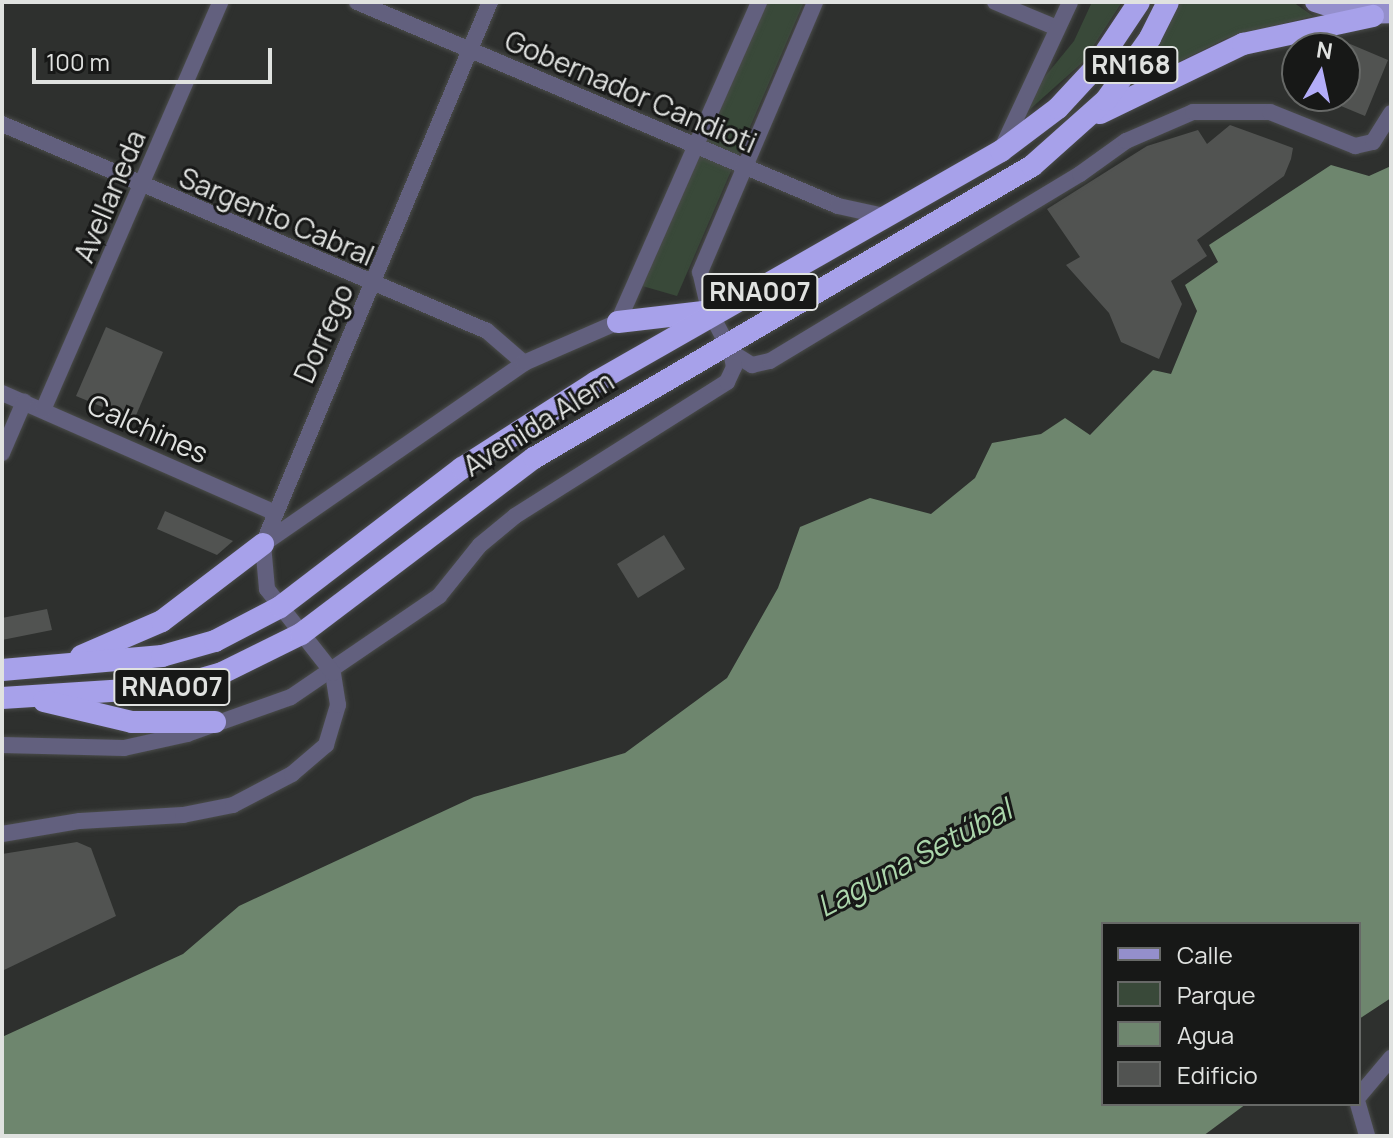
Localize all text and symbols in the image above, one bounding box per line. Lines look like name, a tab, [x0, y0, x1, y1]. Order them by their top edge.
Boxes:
street label: Gobernador Candioti	[500, 23, 762, 159]
scale bar	[36, 32, 276, 82]
north arrow	[1281, 32, 1361, 112]
text: N	[1314, 34, 1335, 66]
road number: RN168	[1083, 43, 1179, 87]
text: 100 m	[46, 45, 110, 78]
street label: Avellaneda	[66, 125, 152, 267]
street label: Sargento Cabral	[175, 160, 379, 272]
road number: RNA007	[700, 270, 820, 314]
street label: Dorrego	[286, 278, 360, 388]
street label: Avenida Alem	[457, 363, 619, 483]
street label: Calchines	[83, 387, 213, 469]
road number: RNA007	[112, 665, 232, 709]
water label: Laguna Setúbal	[810, 792, 1018, 924]
legend	[1101, 922, 1361, 1106]
text: Calle	[1177, 938, 1233, 971]
text: Parque	[1177, 978, 1255, 1011]
text: Agua	[1177, 1018, 1234, 1051]
text: Edificio	[1177, 1058, 1258, 1091]

